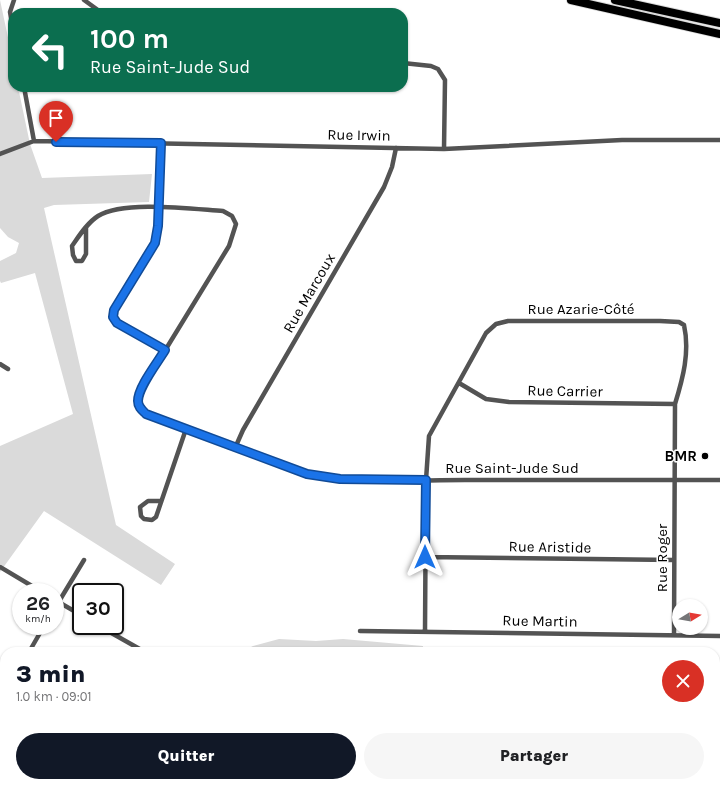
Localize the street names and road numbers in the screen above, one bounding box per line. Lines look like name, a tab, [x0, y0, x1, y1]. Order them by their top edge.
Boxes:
street label: Rue Irwin	[327, 125, 391, 145]
street label: Rue Marcoux	[279, 250, 339, 336]
street label: Rue Azarie-Côté	[527, 300, 635, 318]
street label: Rue Carrier	[527, 381, 603, 401]
street label: Rue Saint-Jude Sud	[445, 459, 579, 477]
street label: Rue Roger	[653, 523, 671, 592]
street label: Rue Aristide	[509, 537, 591, 557]
street label: Rue Martin	[502, 611, 578, 631]

